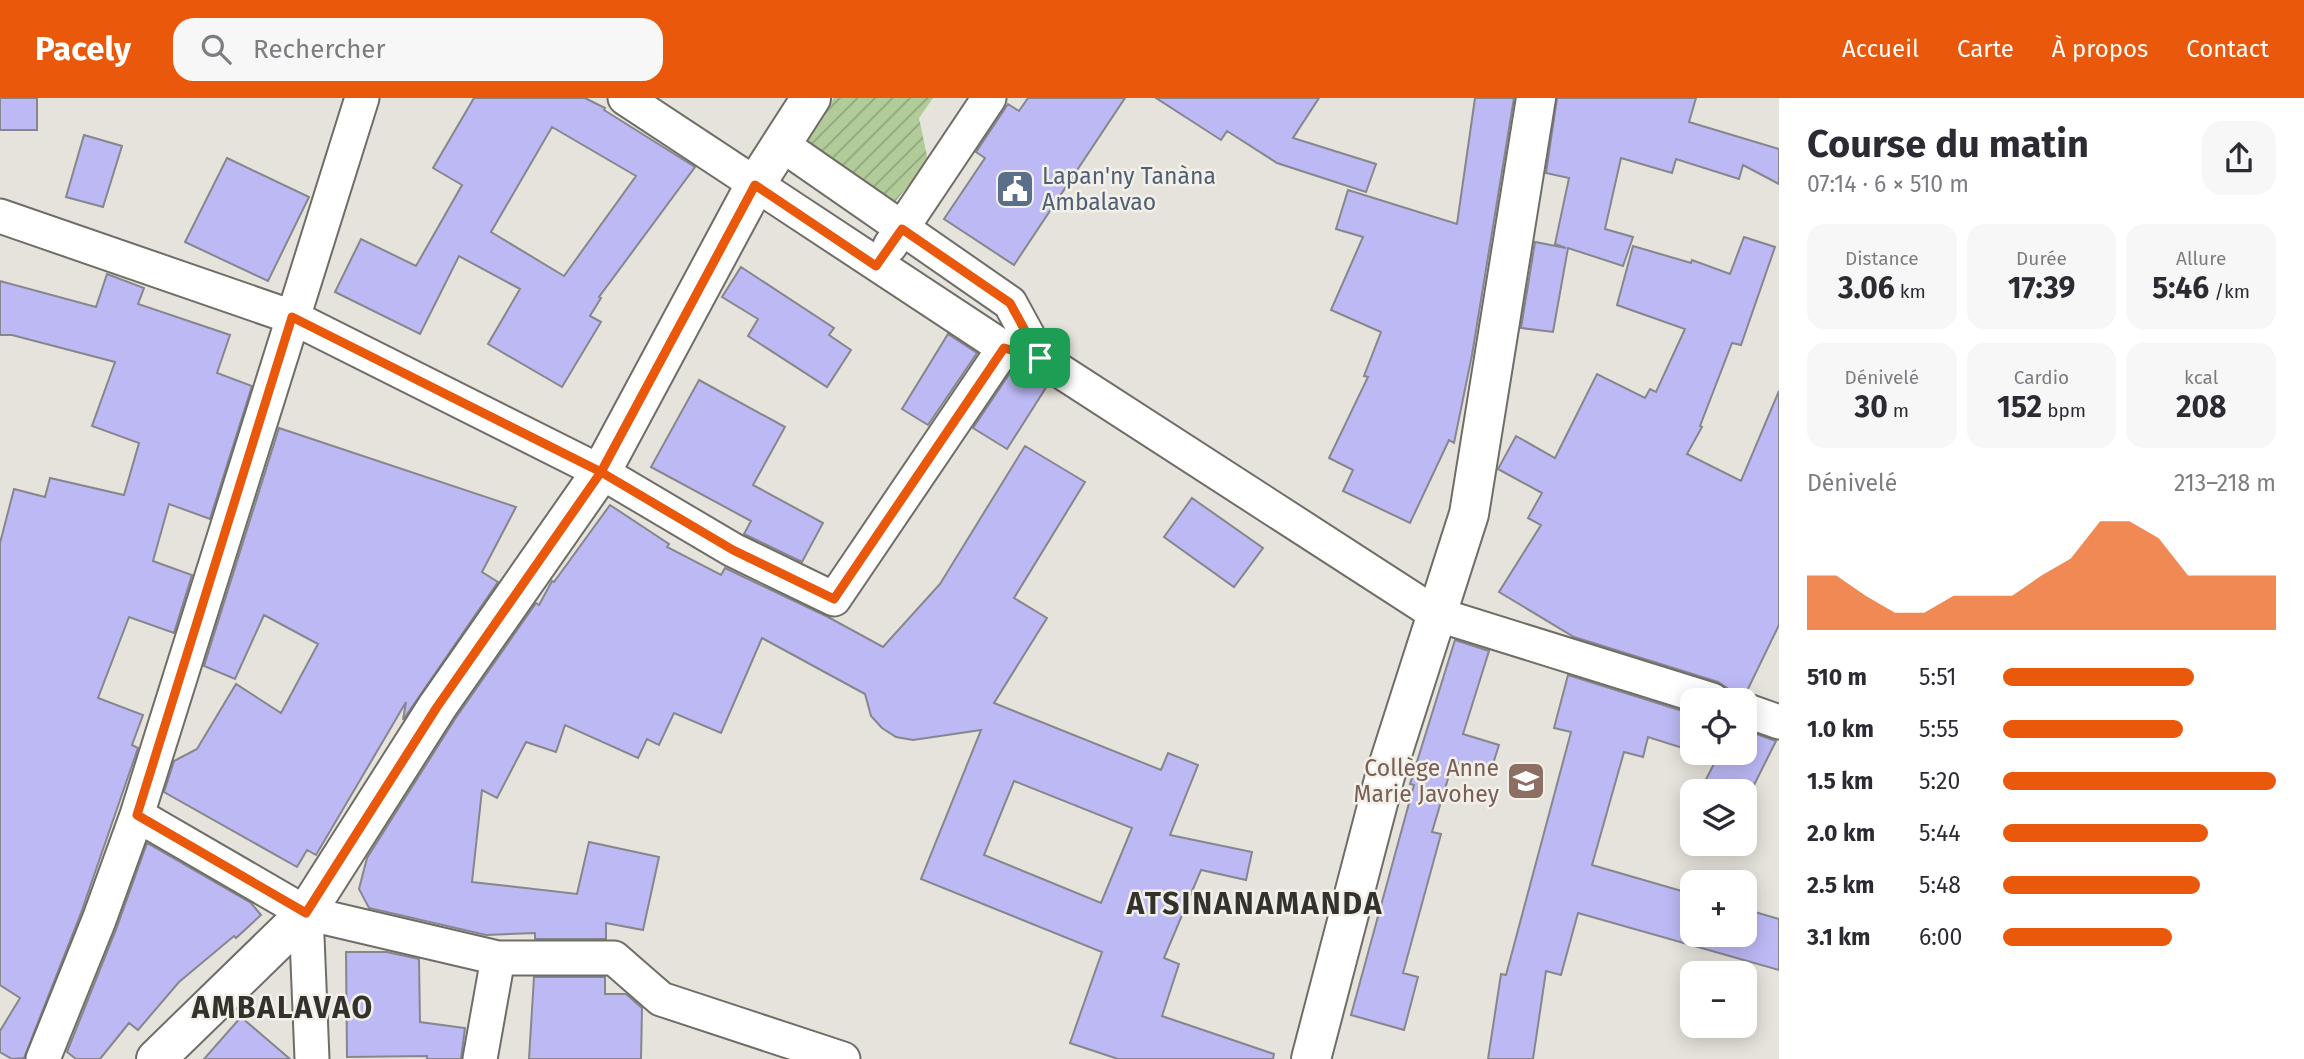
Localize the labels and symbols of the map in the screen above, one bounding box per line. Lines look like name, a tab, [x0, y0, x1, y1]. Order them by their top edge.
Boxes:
place label: Lapan'ny Tanàna Ambalavao	[1042, 162, 1216, 216]
public building icon: Lapan'ny Tanàna Ambalavao	[994, 168, 1036, 210]
pin	[1010, 328, 1070, 388]
place label: Collège Anne Marie Javohey	[1354, 754, 1500, 808]
school or university icon: Collège Anne Marie Javohey	[1505, 760, 1547, 802]
district label: ATSINANAMANDA	[1125, 886, 1384, 922]
district label: AMBALAVAO	[191, 990, 374, 1026]

